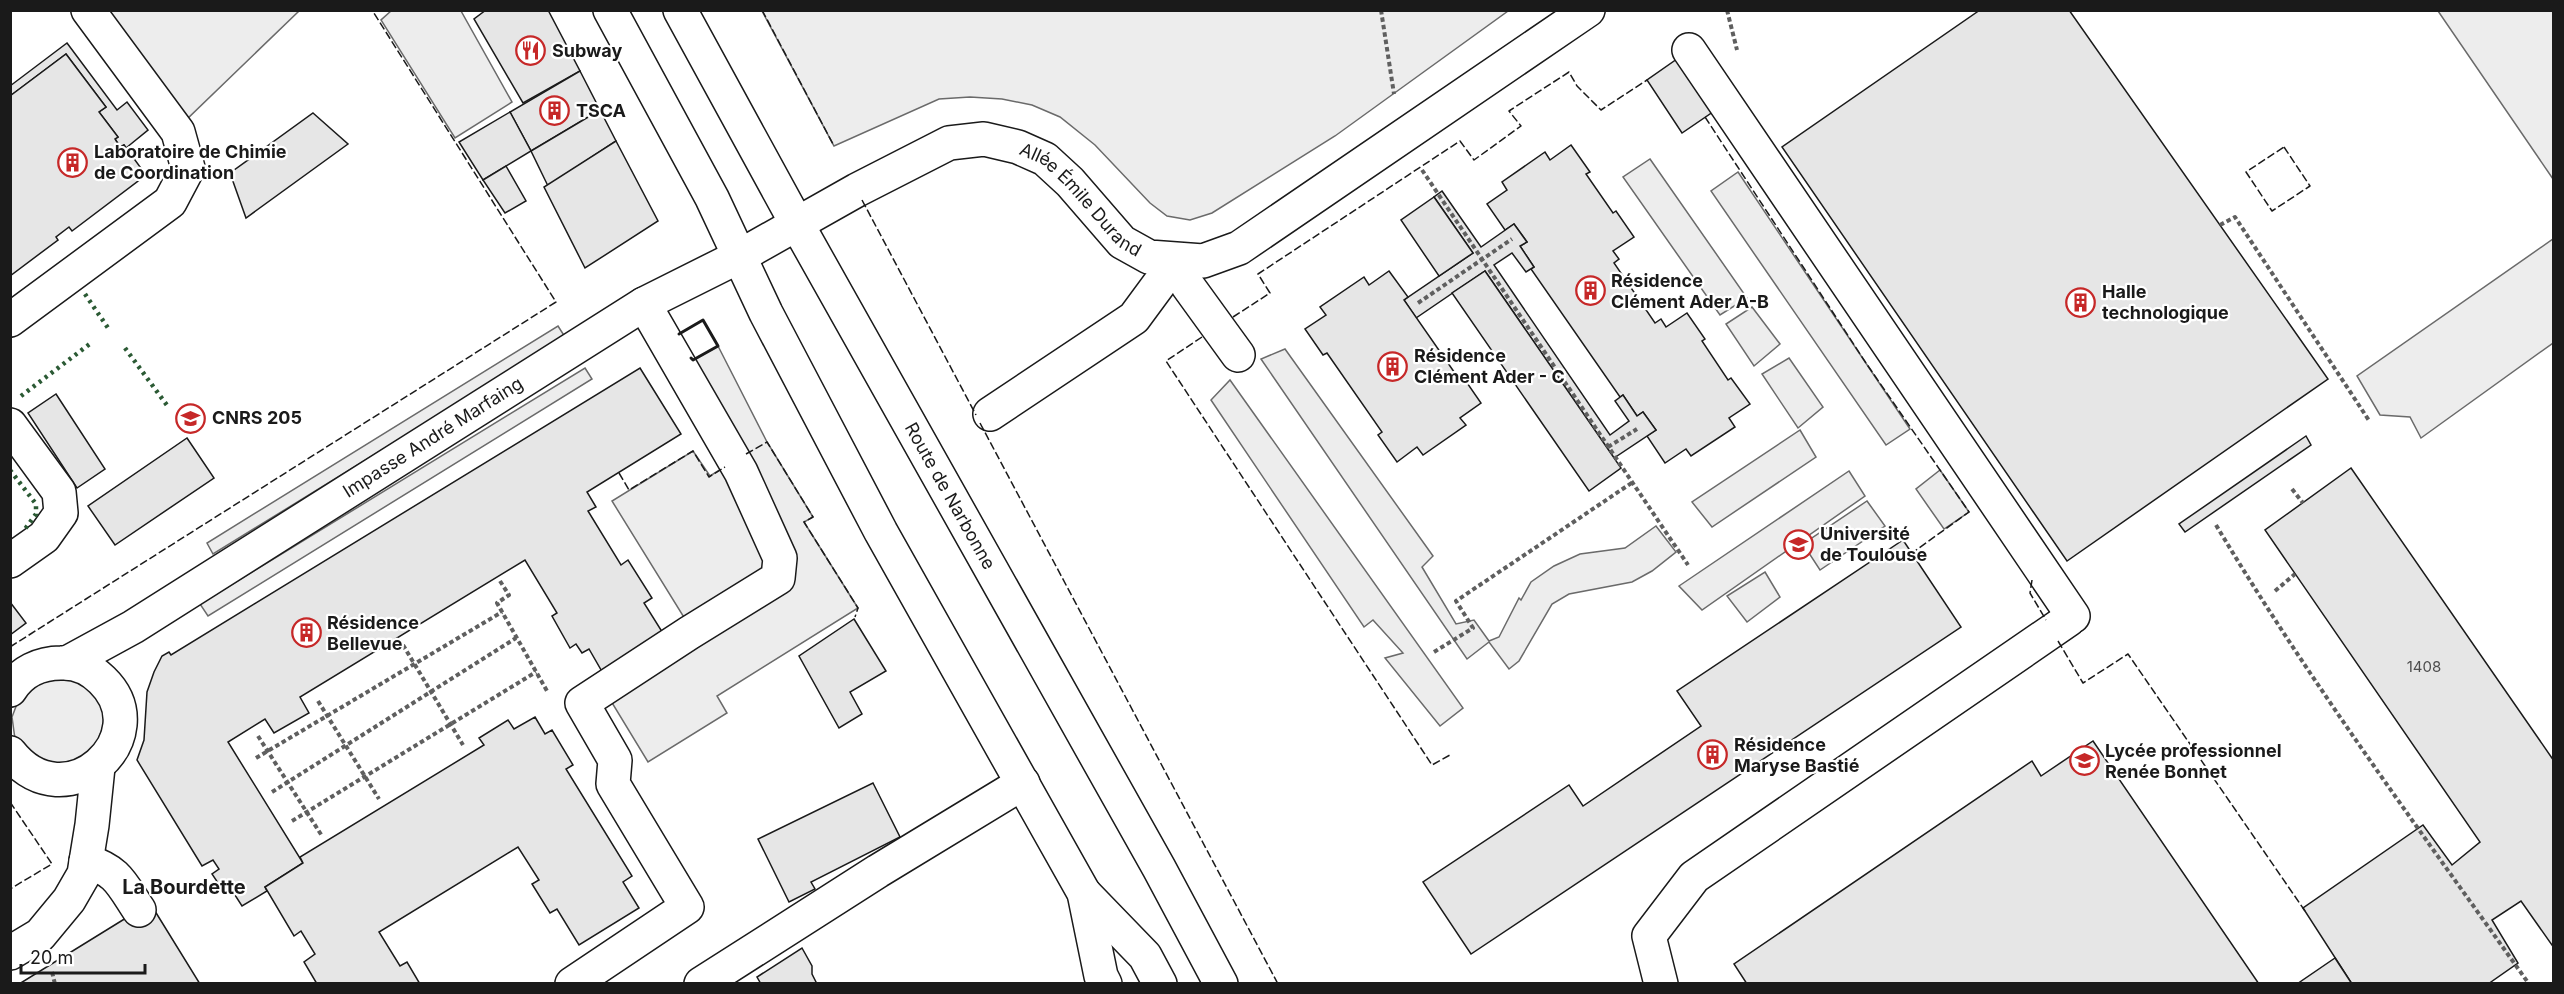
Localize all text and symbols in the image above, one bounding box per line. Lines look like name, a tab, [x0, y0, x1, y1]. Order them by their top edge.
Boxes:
restaurant icon: Subway	[515, 35, 547, 67]
place label: Subway	[552, 40, 622, 61]
building icon: TSCA	[539, 95, 571, 127]
place label: TSCA	[576, 100, 626, 121]
street label: Allée Émile Durand	[1017, 138, 1145, 261]
place label: Laboratoire de Chimie de Coordination	[94, 141, 287, 183]
building icon: Laboratoire de Chimie de Coordination	[57, 146, 89, 178]
place label: Résidence Clément Ader A-B	[1611, 270, 1769, 312]
building icon: Résidence Clément Ader A-B	[1574, 275, 1606, 307]
place label: Halle technologique	[2102, 281, 2229, 323]
building icon: Halle technologique	[2065, 286, 2097, 318]
place label: Résidence Clément Ader - C	[1414, 345, 1565, 387]
building icon: Résidence Clément Ader - C	[1377, 350, 1409, 382]
street label: Impasse André Marfaing	[339, 372, 526, 502]
school or university icon: CNRS 205	[175, 402, 207, 434]
place label: CNRS 205	[212, 407, 302, 428]
street label: Route de Narbonne	[901, 419, 1000, 573]
place label: Université de Toulouse	[1820, 523, 1927, 565]
school or university icon: Université de Toulouse	[1783, 528, 1815, 560]
place label: Résidence Bellevue	[327, 612, 419, 654]
building icon: Résidence Bellevue	[290, 617, 322, 649]
house number: 1408	[2407, 657, 2441, 676]
place label: Résidence Maryse Bastié	[1734, 734, 1860, 776]
building icon: Résidence Maryse Bastié	[1697, 739, 1729, 771]
place label: Lycée professionnel Renée Bonnet	[2105, 740, 2282, 782]
school or university icon: Lycée professionnel Renée Bonnet	[2068, 745, 2100, 777]
district label: La Bourdette	[122, 875, 246, 899]
scale bar	[21, 937, 146, 975]
text: 20 m	[30, 947, 73, 968]

